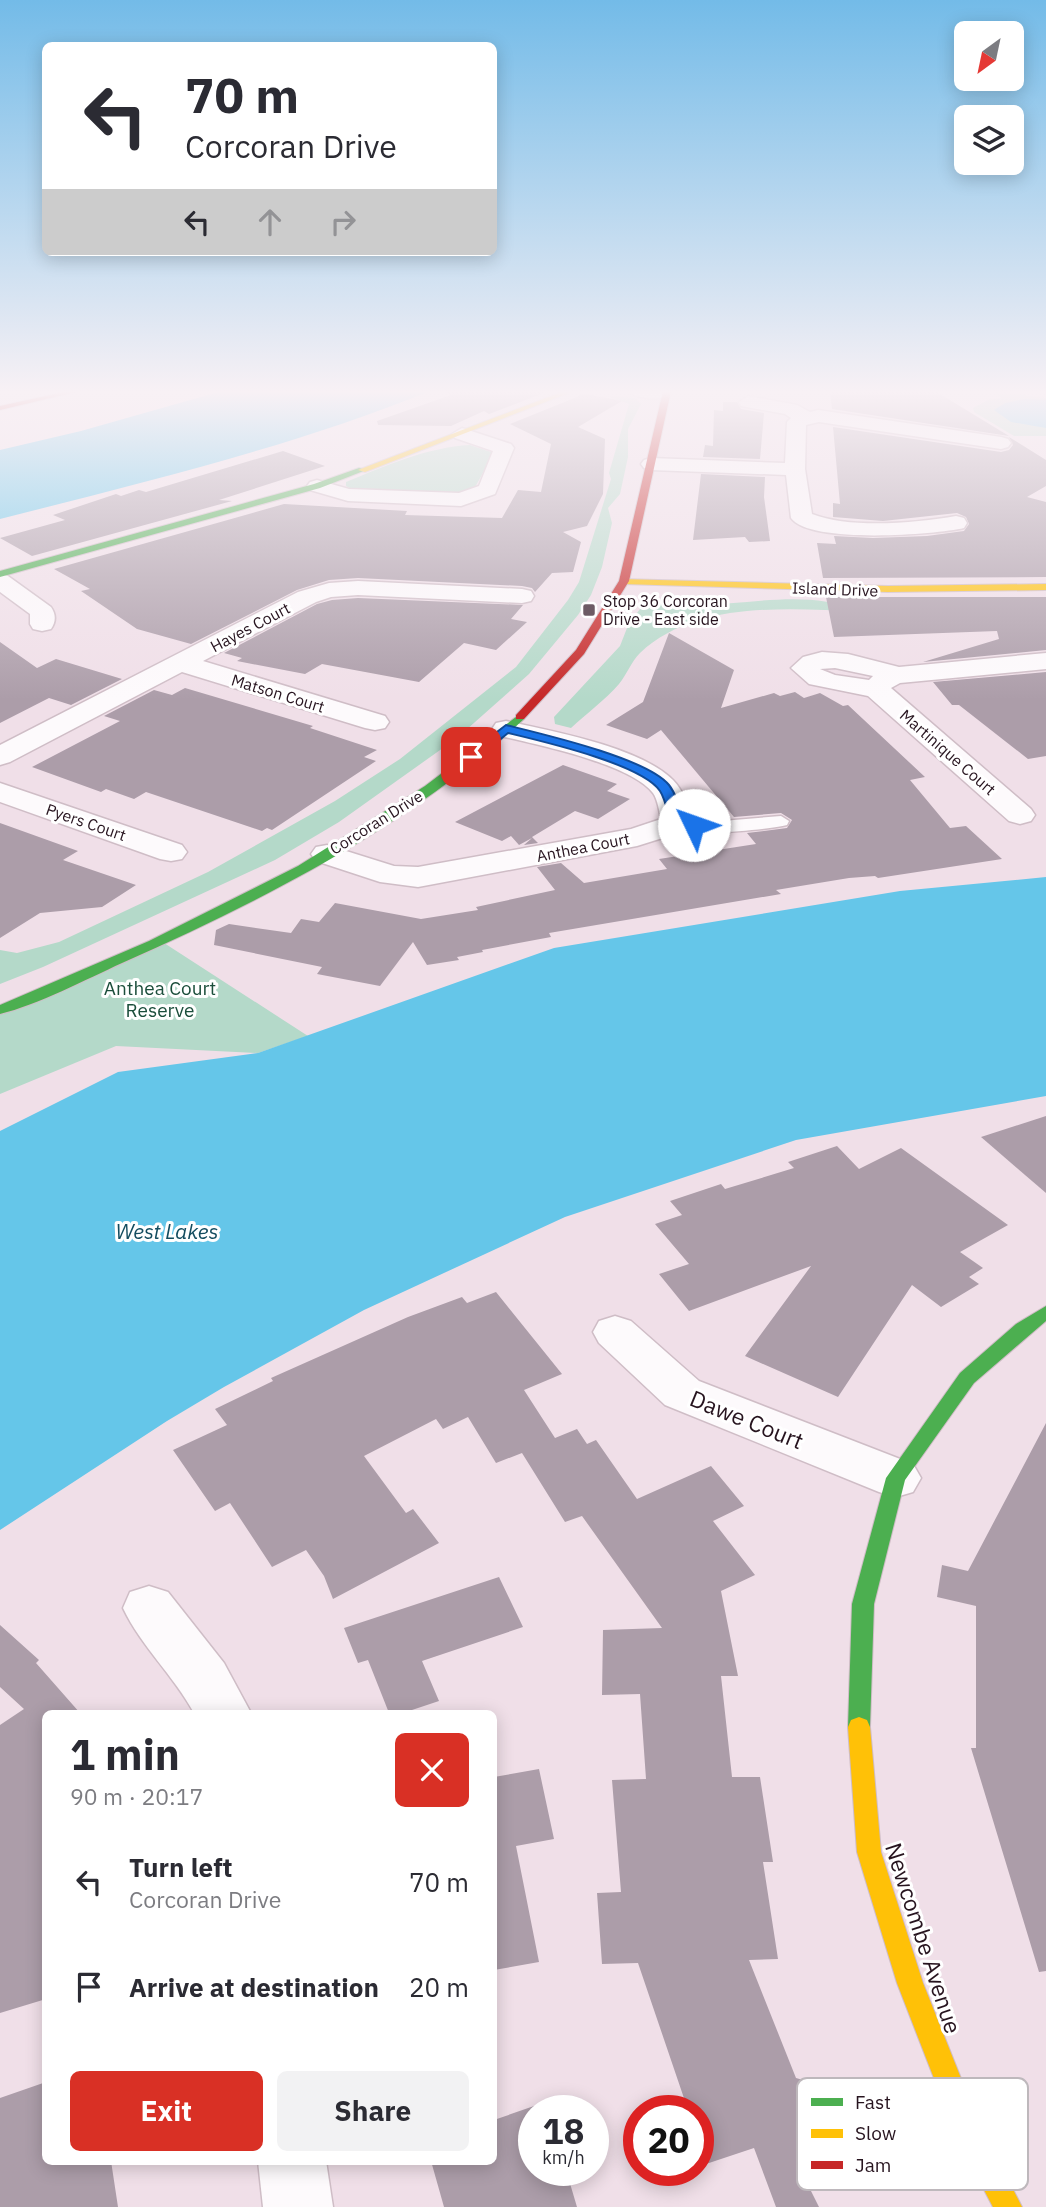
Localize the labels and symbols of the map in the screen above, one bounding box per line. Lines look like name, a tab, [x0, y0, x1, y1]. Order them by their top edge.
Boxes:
north arrow	[954, 21, 1024, 91]
street label: Island Drive	[791, 577, 879, 601]
place label: Stop 36 Corcoran Drive - East side	[603, 591, 728, 629]
street label: Hayes Court	[207, 598, 293, 656]
marker: Stop 36 Corcoran Drive - East side	[581, 602, 597, 618]
street label: Matson Court	[229, 669, 327, 717]
street label: Martinique Court	[896, 705, 1000, 799]
pin	[441, 727, 501, 787]
street label: Corcoran Drive	[326, 785, 426, 859]
position arrow	[657, 788, 731, 862]
street label: Pyers Court	[43, 799, 129, 845]
street label: Anthea Court	[535, 828, 631, 866]
park label: Anthea Court Reserve	[104, 976, 216, 1022]
water label: West Lakes	[116, 1217, 219, 1245]
street label: Dawe Court	[686, 1383, 808, 1455]
street label: Newcombe Avenue	[879, 1839, 969, 2037]
legend	[797, 2078, 1028, 2190]
text: Fast	[855, 2090, 891, 2114]
speed limit sign: 20	[623, 2095, 714, 2186]
text: Slow	[855, 2121, 896, 2145]
text: Jam	[855, 2153, 891, 2177]

